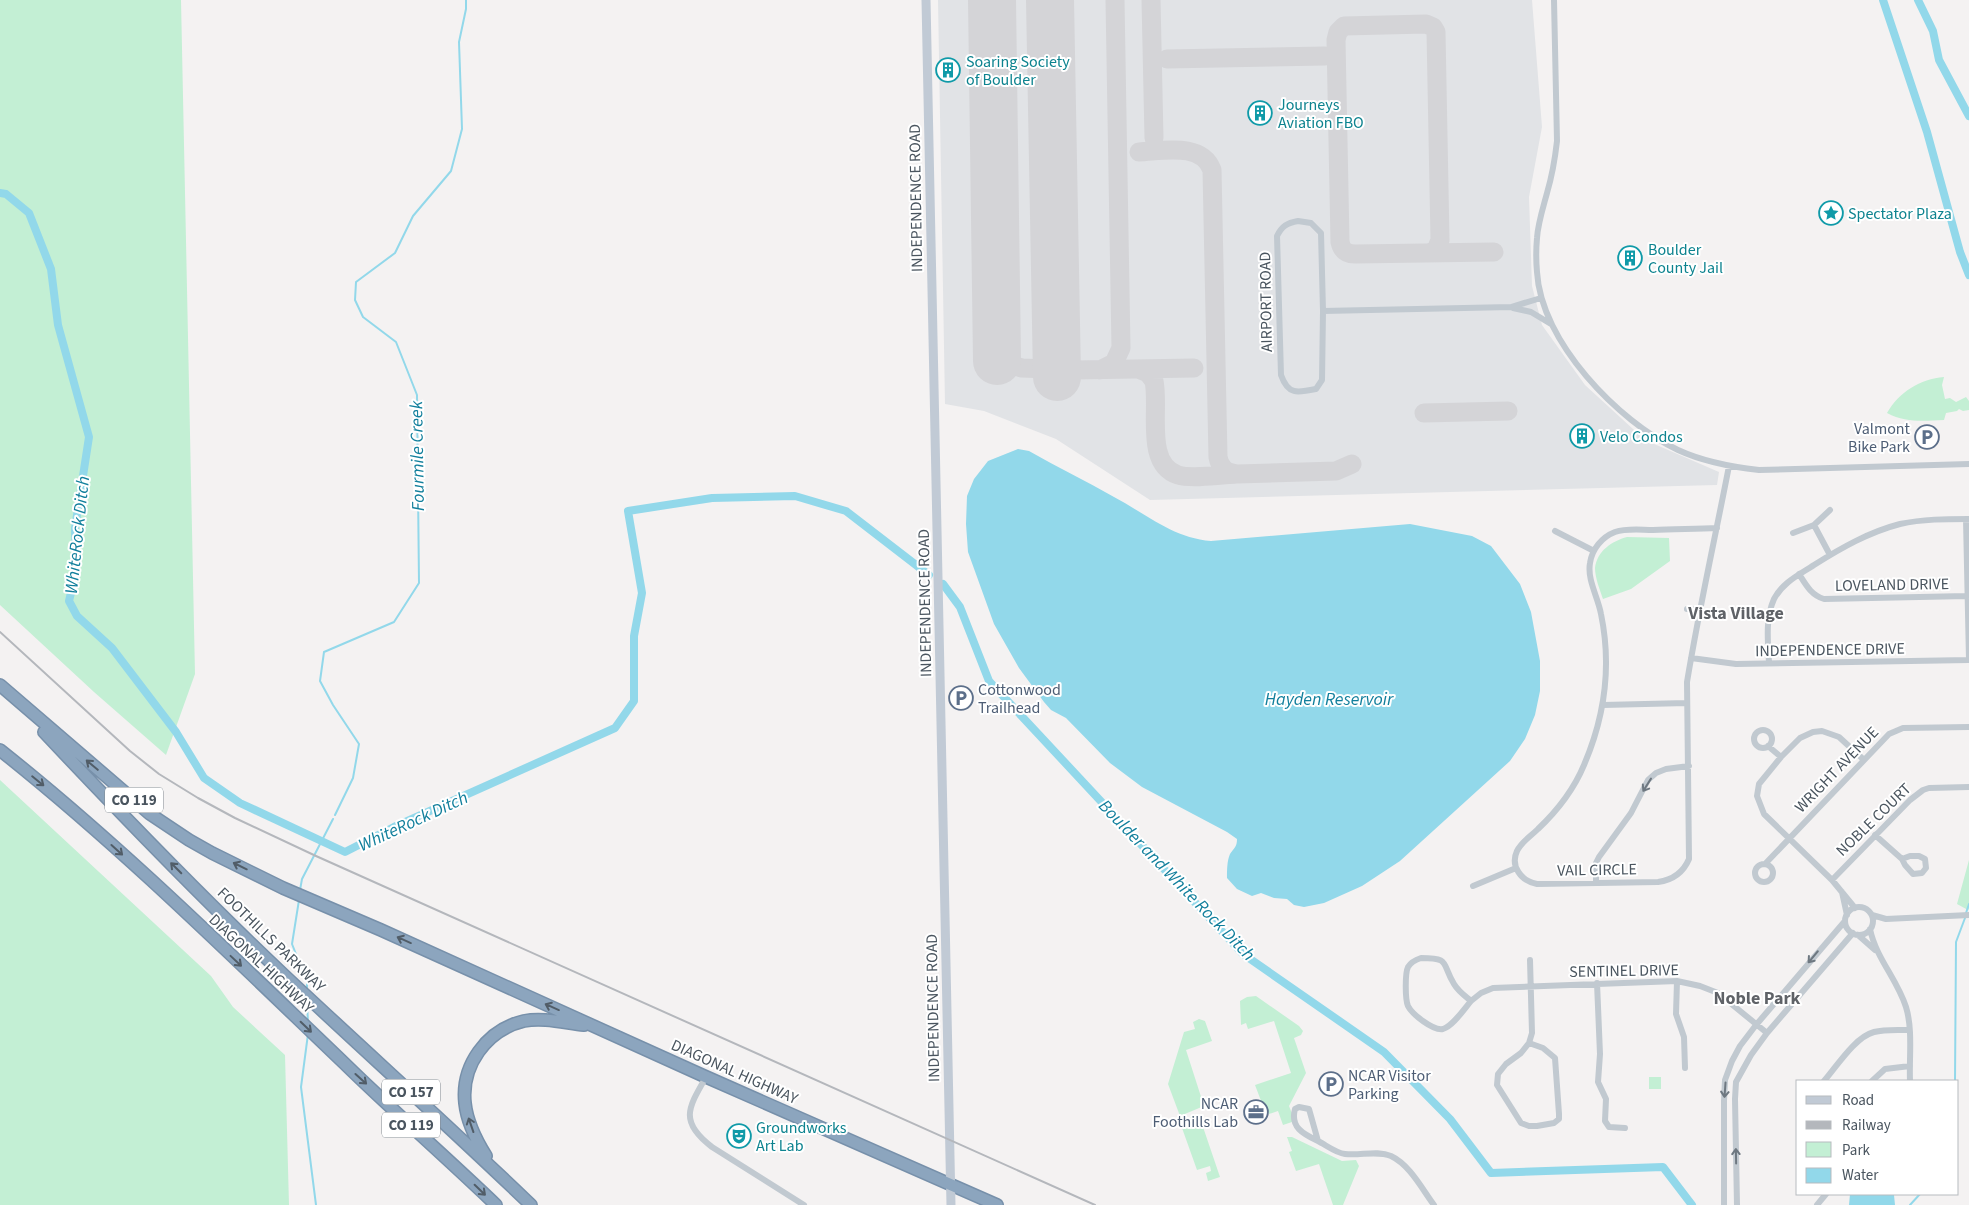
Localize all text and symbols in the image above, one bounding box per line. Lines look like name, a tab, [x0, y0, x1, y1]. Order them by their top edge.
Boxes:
place label: Soaring Society of Boulder	[966, 51, 1070, 91]
building icon: Soaring Society of Boulder	[935, 57, 961, 83]
place label: Journeys Aviation FBO	[1278, 94, 1364, 134]
building icon: Journeys Aviation FBO	[1247, 100, 1273, 126]
street label: INDEPENDENCE ROAD	[904, 124, 928, 272]
place icon: Spectator Plaza	[1818, 200, 1844, 226]
place label: Spectator Plaza	[1848, 203, 1952, 225]
place label: Boulder County Jail	[1648, 239, 1723, 279]
building icon: Boulder County Jail	[1617, 245, 1643, 271]
street label: AIRPORT ROAD	[1254, 251, 1278, 352]
water label: Fourmile Creek	[404, 400, 431, 511]
place label: Valmont Bike Park	[1848, 418, 1911, 458]
building icon: Velo Condos	[1569, 423, 1595, 449]
parking icon: Valmont Bike Park	[1914, 424, 1940, 450]
place label: Velo Condos	[1600, 426, 1683, 448]
water label: WhiteRock Ditch	[59, 475, 96, 595]
street label: INDEPENDENCE ROAD	[913, 529, 937, 677]
street label: LOVELAND DRIVE	[1835, 573, 1949, 597]
district label: Vista Village	[1687, 601, 1784, 626]
street label: INDEPENDENCE DRIVE	[1755, 638, 1905, 662]
place label: Cottonwood Trailhead	[978, 679, 1061, 719]
parking icon: Cottonwood Trailhead	[948, 685, 974, 711]
water label: Hayden Reservoir	[1265, 687, 1394, 712]
street label: WRIGHT AVENUE	[1790, 722, 1884, 818]
one-way arrow	[86, 759, 99, 770]
one-way arrow	[31, 775, 44, 786]
one-way arrow	[1641, 777, 1651, 791]
street label: NOBLE COURT	[1831, 778, 1916, 861]
water label: WhiteRock Ditch	[354, 785, 472, 858]
road number: CO 119	[105, 788, 163, 812]
water label: Boulder and White Rock Ditch	[1093, 794, 1261, 967]
one-way arrow	[111, 844, 124, 856]
street label: VAIL CIRCLE	[1557, 858, 1637, 882]
one-way arrow	[232, 861, 247, 871]
one-way arrow	[171, 863, 183, 875]
street label: FOOTHILLS PARKWAY	[212, 882, 331, 997]
street label: DIAGONAL HIGHWAY	[204, 909, 319, 1019]
street label: INDEPENDENCE ROAD	[921, 934, 945, 1082]
one-way arrow	[397, 935, 412, 945]
one-way arrow	[1808, 951, 1819, 964]
one-way arrow	[230, 955, 243, 967]
street label: SENTINEL DRIVE	[1569, 959, 1679, 983]
district label: Noble Park	[1714, 986, 1801, 1011]
one-way arrow	[545, 1002, 560, 1012]
one-way arrow	[300, 1020, 312, 1033]
street label: DIAGONAL HIGHWAY	[668, 1034, 802, 1110]
place label: NCAR Visitor Parking	[1348, 1065, 1431, 1105]
parking icon: NCAR Visitor Parking	[1318, 1071, 1344, 1097]
one-way arrow	[354, 1073, 367, 1085]
road number: CO 157	[382, 1080, 440, 1104]
legend	[1796, 1080, 1959, 1195]
one-way arrow	[1720, 1082, 1729, 1098]
text: Road	[1842, 1090, 1874, 1111]
place label: NCAR Foothills Lab	[1152, 1093, 1238, 1133]
office icon: NCAR Foothills Lab	[1243, 1099, 1269, 1125]
road number: CO 119	[382, 1112, 440, 1138]
text: Railway	[1842, 1115, 1891, 1136]
place label: Groundworks Art Lab	[756, 1117, 847, 1157]
one-way arrow	[466, 1118, 475, 1134]
theatre icon: Groundworks Art Lab	[726, 1123, 752, 1149]
text: Park	[1842, 1140, 1871, 1161]
one-way arrow	[1731, 1149, 1741, 1165]
text: Water	[1842, 1165, 1879, 1186]
one-way arrow	[474, 1184, 486, 1196]

